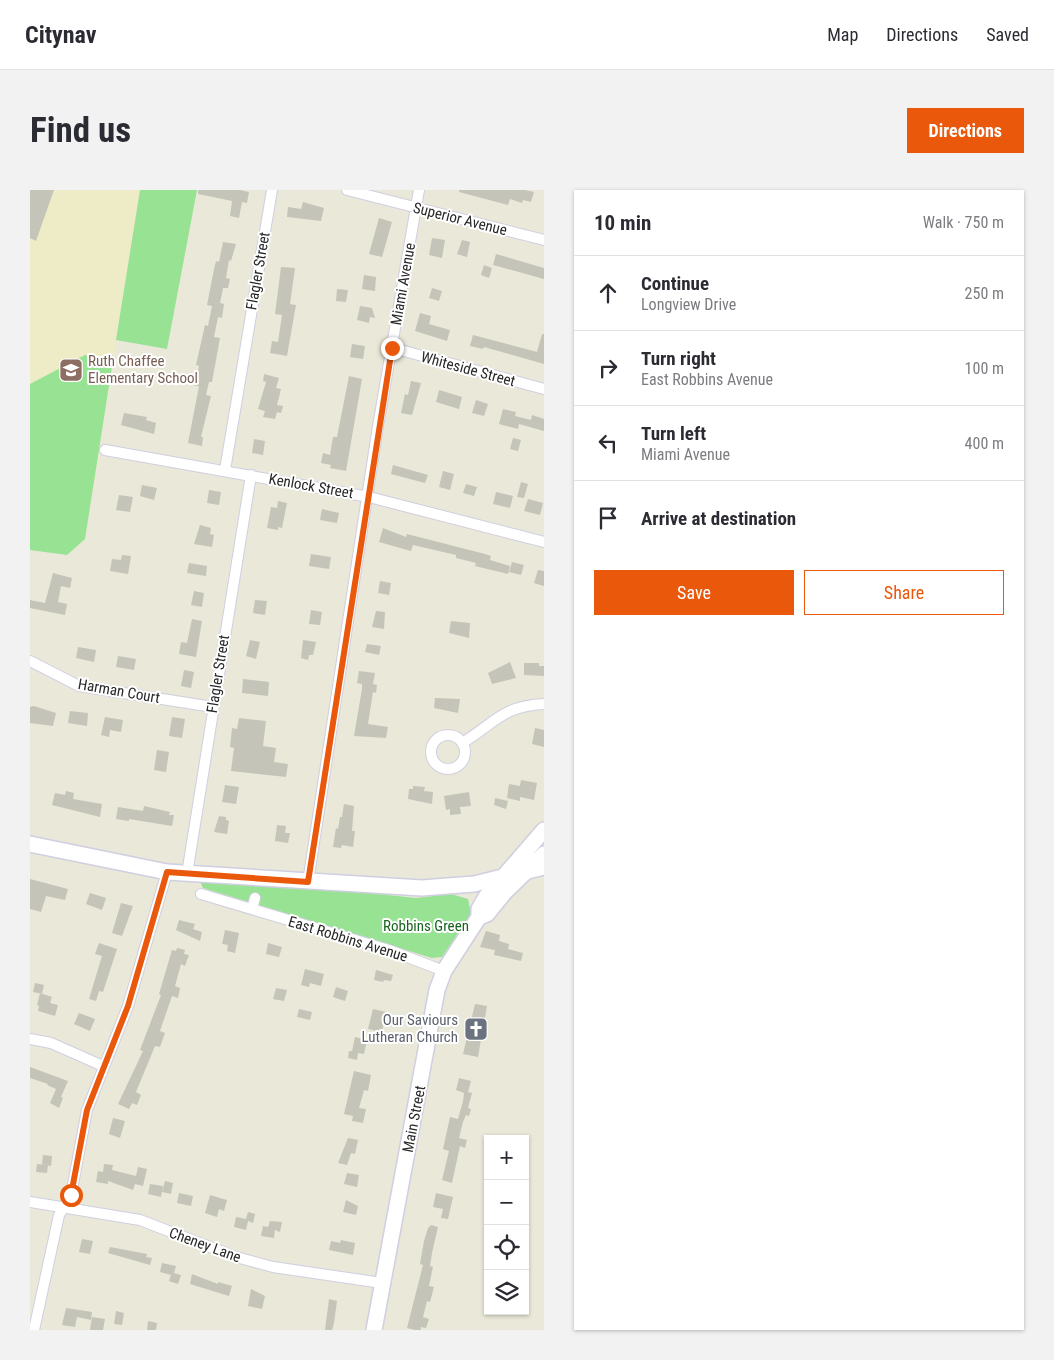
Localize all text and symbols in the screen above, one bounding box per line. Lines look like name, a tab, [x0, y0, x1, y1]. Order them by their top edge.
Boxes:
text: Citynav	[25, 21, 96, 49]
text: Map	[827, 24, 858, 45]
text: Directions	[886, 24, 958, 45]
text: Saved	[986, 24, 1029, 45]
button: Directions	[907, 108, 1024, 153]
text: Find us	[30, 110, 131, 151]
street label: Superior Avenue	[411, 199, 509, 239]
text: 10 min	[594, 211, 651, 235]
text: Walk · 750 m	[923, 213, 1004, 232]
street label: Flagler Street	[242, 231, 274, 311]
street label: Miami Avenue	[387, 241, 419, 327]
text: Continue	[641, 272, 709, 295]
icon: ahead	[594, 279, 622, 307]
text: 250 m	[965, 284, 1004, 303]
text: Longview Drive	[641, 295, 736, 314]
route end	[381, 337, 404, 360]
text: Turn right	[641, 347, 716, 370]
street label: Whiteside Street	[419, 348, 517, 390]
place label: Ruth Chaffee Elementary School	[88, 352, 198, 387]
icon: right	[594, 354, 622, 382]
school or university icon: Ruth Chaffee Elementary School	[58, 357, 84, 383]
text: 100 m	[965, 359, 1004, 378]
text: East Robbins Avenue	[641, 370, 773, 389]
text: Turn left	[641, 422, 706, 445]
icon: left	[594, 429, 622, 457]
text: 400 m	[965, 434, 1004, 453]
text: Miami Avenue	[641, 445, 730, 464]
street label: Kenlock Street	[267, 470, 355, 502]
icon: arrive	[594, 504, 622, 532]
text: Arrive at destination	[641, 507, 796, 530]
button: Save	[594, 570, 794, 615]
button: Share	[804, 570, 1004, 615]
street label: Flagler Street	[203, 634, 233, 714]
street label: Harman Court	[77, 675, 161, 707]
street label: East Robbins Avenue	[286, 912, 410, 966]
park label: Robbins Green	[383, 917, 469, 935]
place label: Our Saviours Lutheran Church	[361, 1011, 458, 1046]
church icon: Our Saviours Lutheran Church	[463, 1016, 489, 1042]
street label: Main Street	[399, 1084, 429, 1154]
map controls	[484, 1135, 529, 1315]
button: +	[484, 1135, 529, 1180]
button: −	[484, 1180, 529, 1225]
route start	[60, 1184, 83, 1207]
street label: Cheney Lane	[167, 1224, 243, 1266]
button: locate	[484, 1225, 529, 1270]
button: layers	[484, 1270, 529, 1315]

